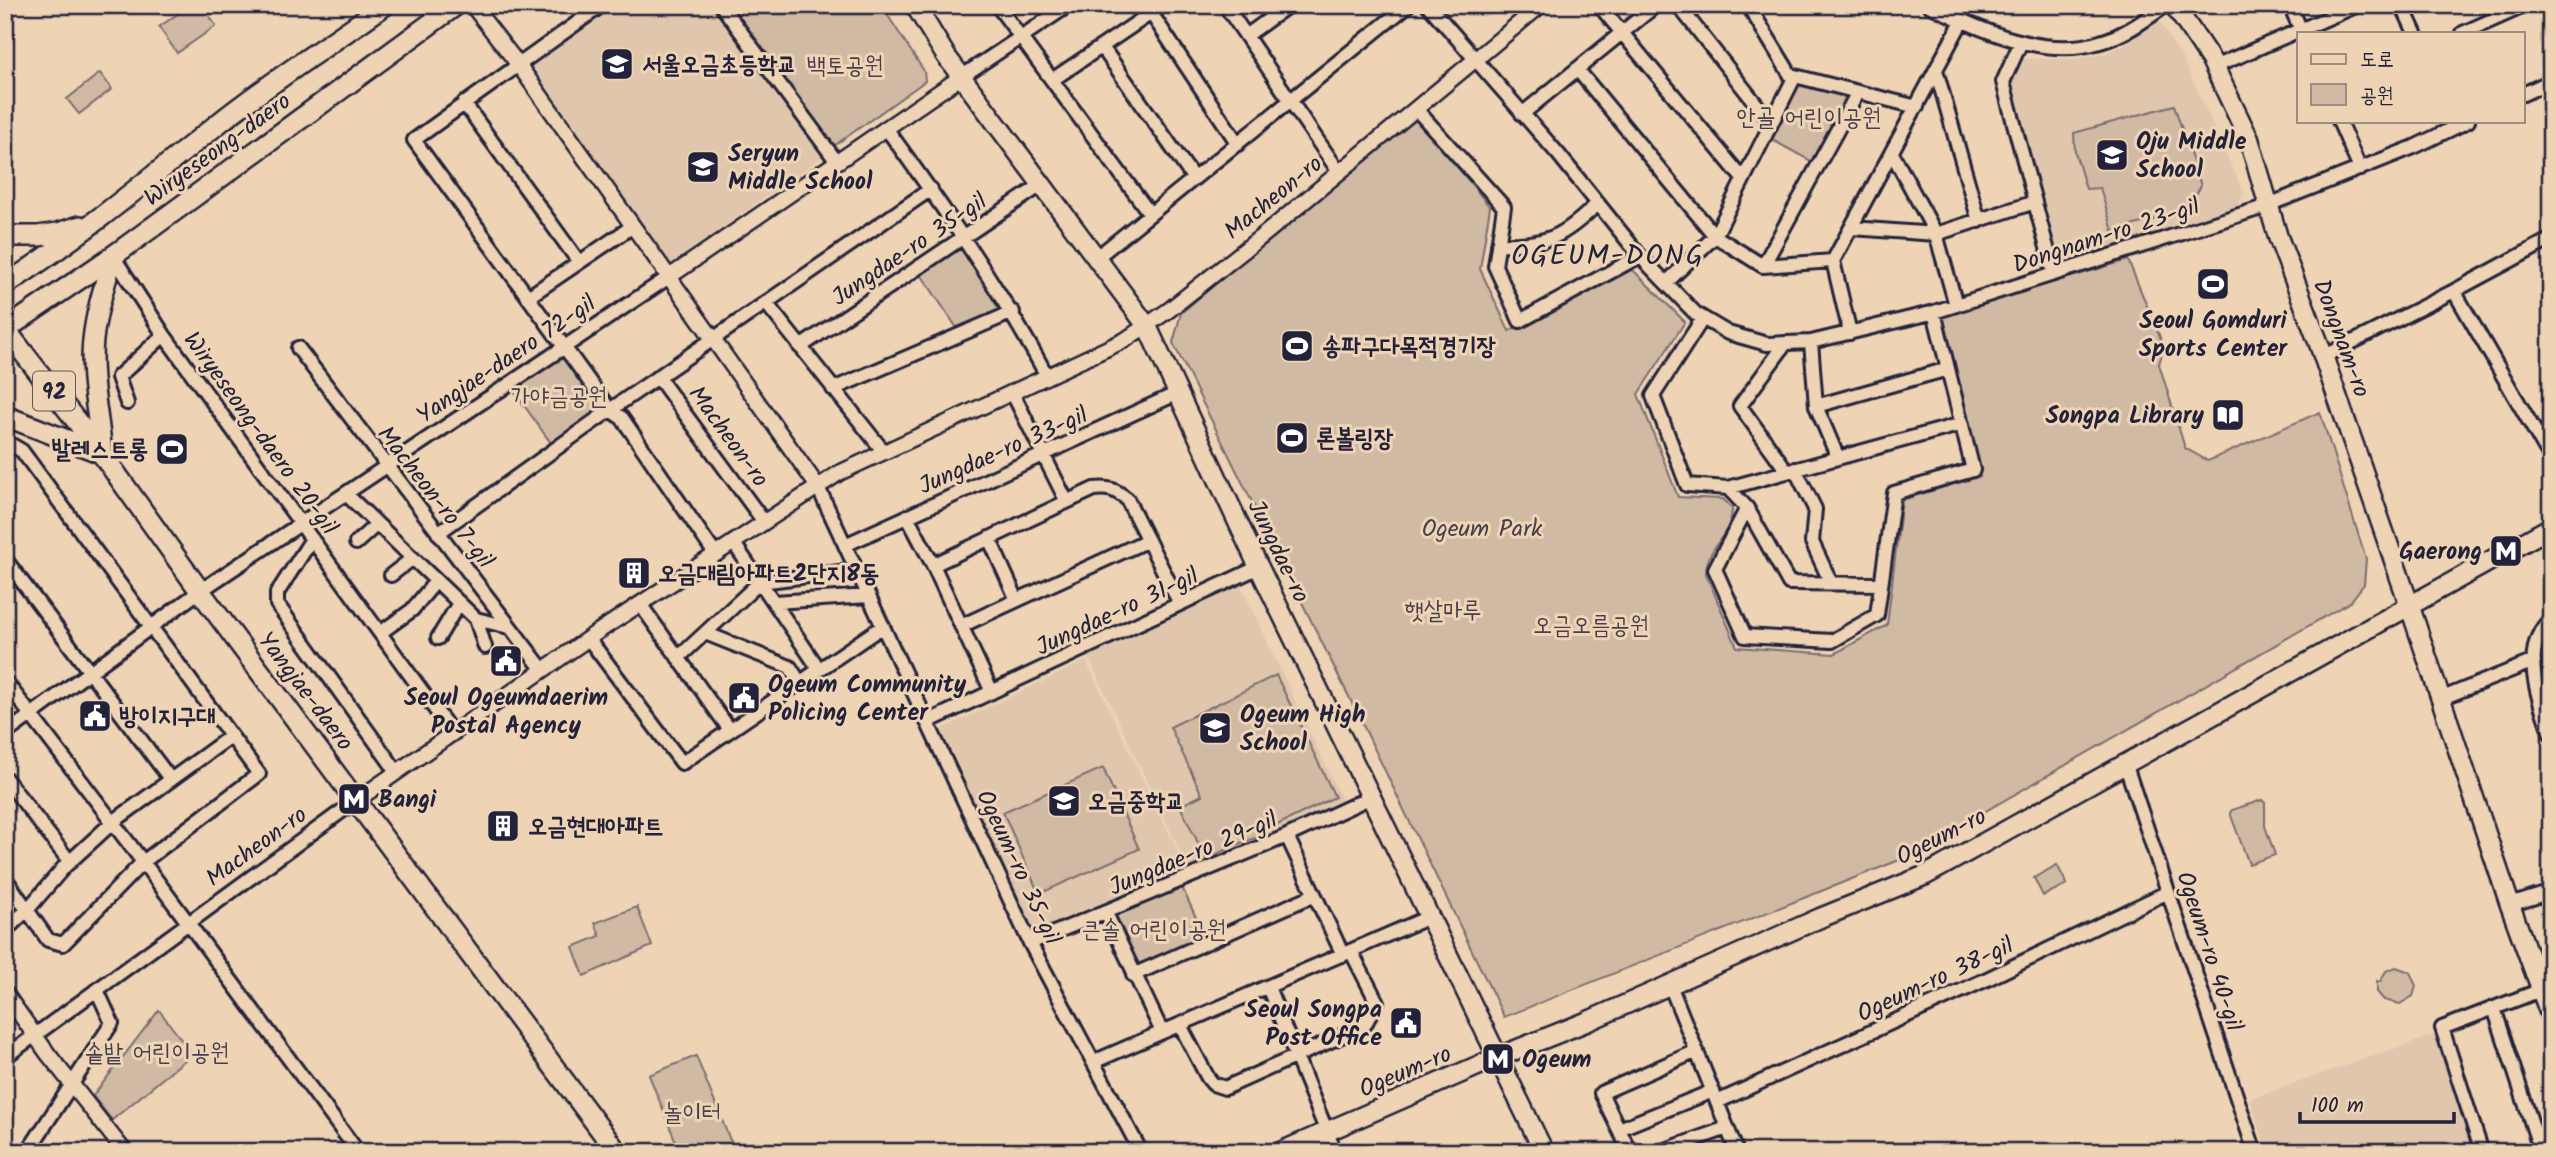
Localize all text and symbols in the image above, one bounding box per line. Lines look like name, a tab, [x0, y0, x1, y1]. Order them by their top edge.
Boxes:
legend	[2297, 32, 2524, 122]
text: 도로	[2360, 44, 2394, 77]
school or university icon: 서울오금초등학교	[598, 45, 636, 83]
place label: 서울오금초등학교	[642, 46, 797, 85]
park label: 백토공원	[806, 47, 884, 86]
text: 공원	[2360, 80, 2394, 113]
street label: Wiryeseong-daero	[136, 83, 300, 217]
park label: 안골 어린이공원	[1737, 99, 1881, 138]
place label: Oju Middle School	[2136, 123, 2247, 190]
place label: Seryun Middle School	[728, 135, 873, 202]
school or university icon: Oju Middle School	[2093, 136, 2131, 174]
street label: Macheon-ro	[1216, 146, 1332, 250]
school or university icon: Seryun Middle School	[684, 148, 722, 186]
street label: Jungdae-ro 35-gil	[824, 183, 996, 317]
street label: Dongnam-ro 23-gil	[2008, 188, 2205, 285]
district label: OGEUM-DONG	[1511, 234, 1705, 279]
sports icon: Seoul Gomduri Sports Center	[2194, 265, 2232, 303]
street label: Dongnam-ro	[2301, 274, 2380, 403]
street label: Yangjae-daero 72-gil	[409, 285, 605, 435]
place label: Seoul Gomduri Sports Center	[2139, 302, 2288, 369]
street label: Wiryeseong-daero 20-gil	[172, 324, 347, 544]
sports icon: 송파구다목적경기장	[1278, 327, 1316, 365]
place label: 송파구다목적경기장	[1322, 328, 1497, 367]
road number: 92	[33, 372, 75, 410]
park label: 가야금공원	[511, 378, 607, 417]
street label: Macheon-ro	[677, 378, 778, 496]
library icon: Songpa Library	[2209, 396, 2247, 434]
street label: Jungdae-ro 33-gil	[913, 397, 1095, 506]
place label: Songpa Library	[2046, 397, 2205, 436]
street label: Macheon-ro 7-gil	[366, 418, 503, 578]
sports icon: 론볼링장	[1273, 419, 1311, 457]
place label: 론볼링장	[1316, 420, 1394, 459]
sports icon: 발레스트롱	[153, 430, 191, 468]
place label: 발레스트롱	[51, 431, 148, 470]
street label: Jungdae-ro	[1236, 493, 1320, 610]
park label: Ogeum Park	[1422, 510, 1543, 549]
metro station icon: Gaerong	[2487, 532, 2525, 570]
place label: Gaerong	[2399, 533, 2482, 572]
building icon: 오금대림아파트2단지8동	[615, 554, 653, 592]
place label: 오금대림아파트2단지8동	[658, 555, 879, 594]
street label: Jungdae-ro 31-gil	[1030, 558, 1206, 667]
park label: 햇살마루	[1404, 592, 1482, 631]
park label: 오금오름공원	[1533, 607, 1649, 646]
street label: Yangjae-daero	[247, 624, 363, 760]
public building icon: Seoul Ogeumdaerim Postal Agency	[487, 642, 525, 680]
place label: Ogeum Community Policing Center	[768, 666, 967, 733]
place label: Seoul Ogeumdaerim Postal Agency	[404, 679, 608, 746]
public building icon: Ogeum Community Policing Center	[725, 679, 763, 717]
place label: Ogeum High School	[1240, 696, 1366, 763]
public building icon: 방이지구대	[76, 697, 114, 735]
place label: 방이지구대	[119, 698, 216, 737]
school or university icon: Ogeum High School	[1196, 709, 1234, 747]
metro station icon: Bangi	[335, 780, 373, 818]
place label: Bangi	[378, 781, 437, 820]
school or university icon: 오금중학교	[1045, 782, 1083, 820]
street label: Ogeum-ro 35-gil	[965, 783, 1071, 952]
place label: 오금중학교	[1088, 783, 1185, 822]
street label: Macheon-ro	[198, 797, 316, 898]
street label: Ogeum-ro	[1889, 798, 1994, 877]
street label: Jungdae-ro 29-gil	[1103, 801, 1284, 908]
building icon: 오금현대아파트	[484, 807, 522, 845]
place label: 오금현대아파트	[528, 808, 663, 847]
street label: Ogeum-ro 40-gil	[2164, 866, 2253, 1037]
park label: 큰솔 어린이공원	[1082, 911, 1226, 950]
street label: Ogeum-ro 38-gil	[1851, 927, 2021, 1034]
place label: Seoul Songpa Post Office	[1245, 991, 1382, 1058]
public building icon: Seoul Songpa Post Office	[1387, 1004, 1425, 1042]
park label: 솥밭 어린이공원	[85, 1034, 229, 1073]
street label: Ogeum-ro	[1353, 1035, 1458, 1109]
metro station icon: Ogeum	[1479, 1040, 1517, 1078]
place label: Ogeum	[1522, 1041, 1591, 1080]
scale bar	[2300, 1080, 2454, 1124]
text: 100 m	[2311, 1090, 2364, 1123]
park label: 놀이터	[663, 1094, 721, 1133]

